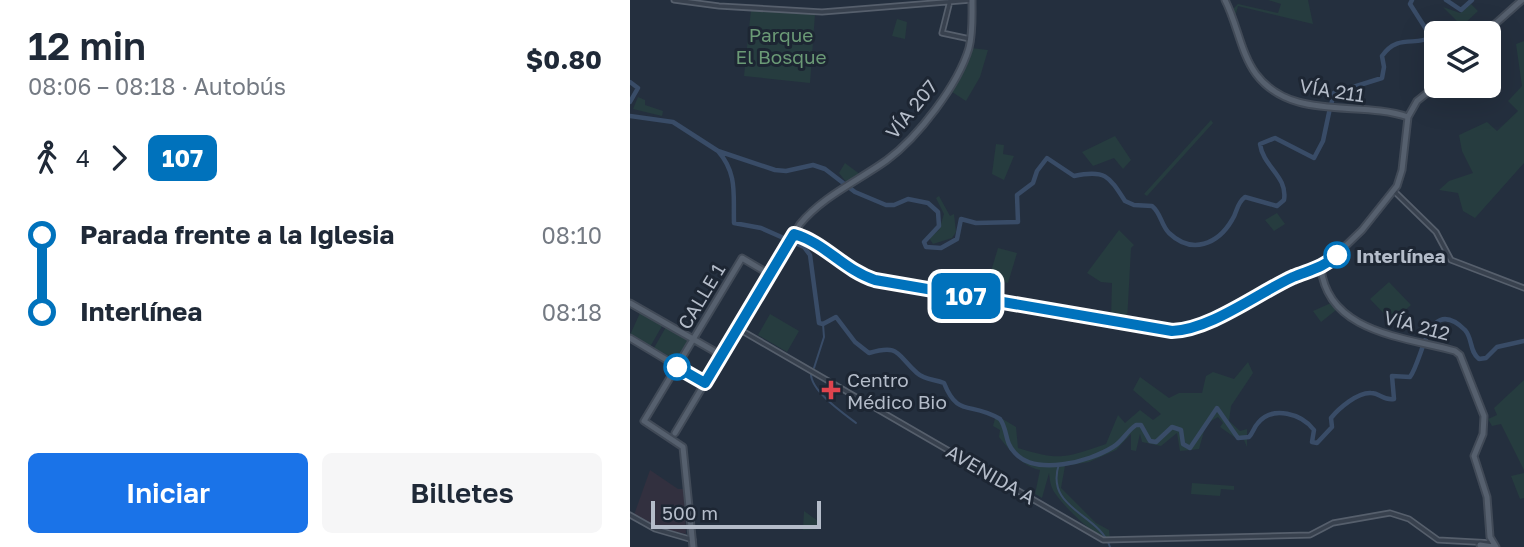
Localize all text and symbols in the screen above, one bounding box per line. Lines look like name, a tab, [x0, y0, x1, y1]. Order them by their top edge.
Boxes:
map controls	[1424, 21, 1501, 98]
button: layers	[1424, 21, 1501, 98]
text: 12 min	[28, 23, 146, 68]
park label: Parque El Bosque	[736, 23, 826, 68]
text: $0.80	[526, 44, 602, 75]
text: 08:06 – 08:18 · Autobús	[28, 72, 286, 100]
street label: VÍA 211	[1298, 74, 1366, 106]
street label: VÍA 207	[880, 75, 942, 143]
icon: walk	[28, 139, 66, 177]
icon: forward	[100, 139, 138, 177]
text: 107	[162, 143, 203, 172]
text: 4	[76, 144, 90, 172]
text: Parada frente a la Iglesia	[80, 219, 394, 250]
text: 08:10	[541, 221, 602, 249]
marker: Interlínea	[1324, 242, 1350, 268]
place label: Interlínea	[1356, 244, 1445, 267]
street label: CALLE 1	[672, 259, 730, 333]
line badge: 107	[926, 273, 1006, 319]
text: 107	[945, 281, 987, 310]
text: Interlínea	[80, 296, 202, 327]
text: 08:18	[542, 298, 602, 326]
street label: VÍA 212	[1381, 305, 1453, 345]
unlabelled marker	[664, 354, 690, 380]
place label: Centro Médico Bio	[847, 368, 947, 413]
marker: Centro Médico Bio	[821, 380, 841, 400]
street label: AVENIDA A	[942, 439, 1040, 509]
button: Iniciar	[28, 453, 308, 533]
button: Billetes	[322, 453, 602, 533]
scale bar	[651, 498, 821, 530]
text: 500 m	[662, 501, 718, 524]

